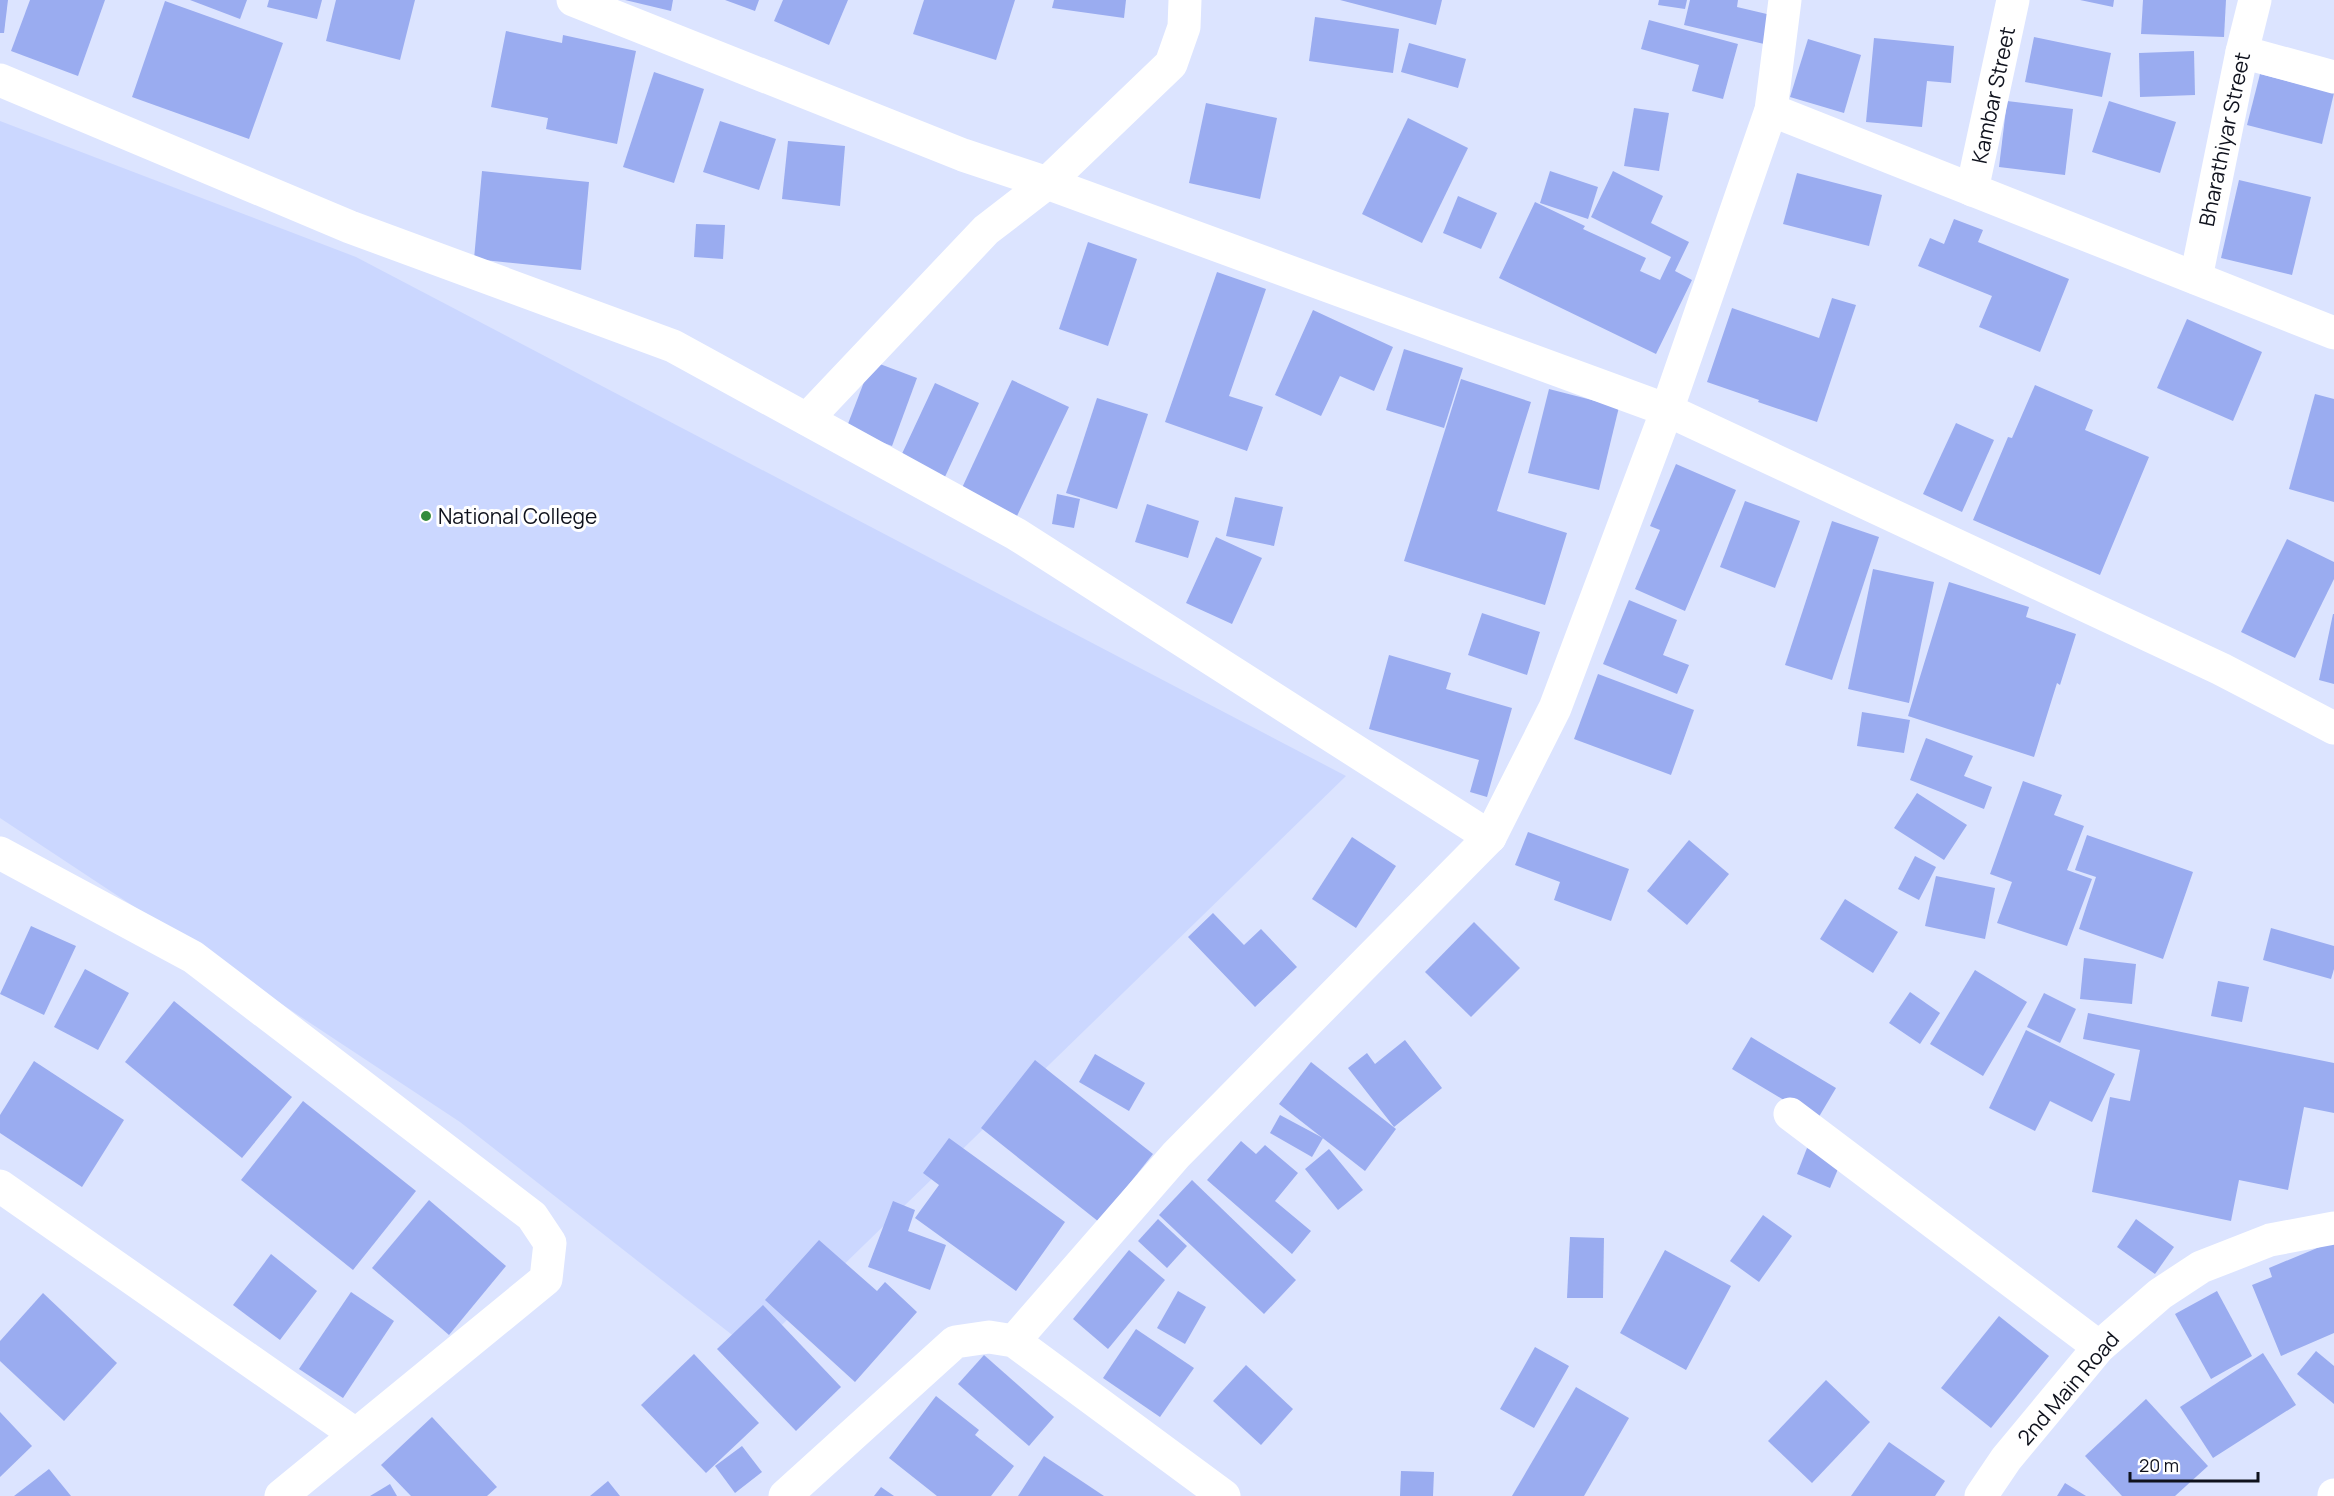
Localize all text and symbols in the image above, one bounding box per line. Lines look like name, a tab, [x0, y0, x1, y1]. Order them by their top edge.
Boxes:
street label: Kambar Street	[1965, 24, 2021, 166]
street label: Bharathiyar Street	[2192, 49, 2256, 229]
place label: National College	[438, 502, 597, 530]
marker: National College	[419, 509, 433, 523]
street label: 2nd Main Road	[2011, 1325, 2125, 1451]
scale bar	[2130, 1445, 2258, 1483]
text: 20 m	[2139, 1453, 2179, 1477]

